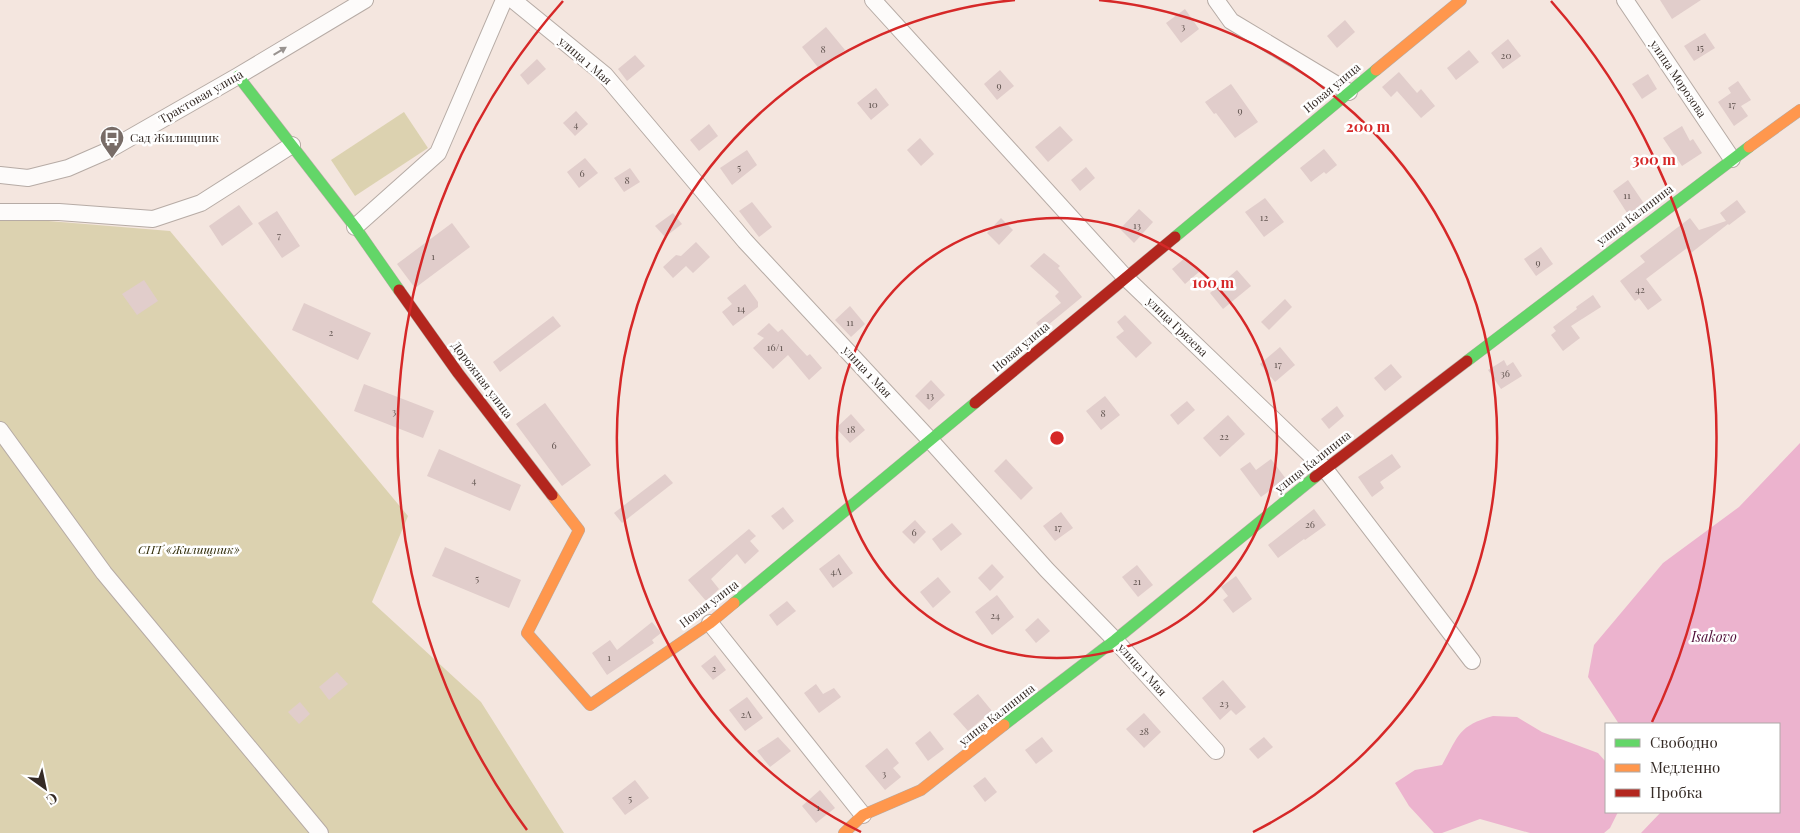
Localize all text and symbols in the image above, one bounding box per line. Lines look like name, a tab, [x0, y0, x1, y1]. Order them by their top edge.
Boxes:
house number: 3	[1181, 19, 1186, 33]
street label: улица 1 Мая	[555, 32, 616, 88]
street label: улица Морозова	[1646, 36, 1711, 120]
house number: 15	[1696, 40, 1704, 54]
house number: 8	[820, 42, 826, 56]
one-way arrow	[274, 46, 287, 55]
house number: 20	[1501, 48, 1511, 62]
street label: Новая улица	[1299, 59, 1363, 116]
street label: Трактовая улица	[155, 65, 246, 127]
house number: 9	[996, 78, 1002, 92]
house number: 10	[868, 97, 878, 111]
house number: 17	[1728, 97, 1736, 111]
house number: 9	[1237, 103, 1243, 117]
text: 200 m	[1346, 116, 1391, 136]
house number: 4	[574, 117, 579, 131]
bus stop icon: Сад Жилищник	[99, 125, 125, 159]
place label: Сад Жилищник	[130, 129, 219, 145]
text: 300 m	[1632, 149, 1676, 169]
house number: 5	[737, 160, 741, 174]
house number: 6	[579, 166, 585, 180]
house number: 8	[624, 173, 630, 187]
street label: улица Калинина	[1592, 180, 1676, 249]
house number: 11	[1623, 188, 1631, 202]
house number: 12	[1260, 210, 1268, 224]
house number: 13	[1133, 218, 1142, 232]
house number: 7	[277, 228, 281, 242]
house number: 1	[431, 249, 435, 263]
house number: 9	[1535, 255, 1541, 269]
text: 100 m	[1192, 272, 1235, 292]
house number: 42	[1635, 282, 1645, 296]
street label: улица Грязева	[1143, 292, 1212, 360]
house number: 14	[737, 301, 745, 315]
house number: 11	[846, 315, 854, 329]
street label: Новая улица	[988, 318, 1052, 375]
house number: 2	[329, 325, 334, 339]
street label: Дорожная улица	[449, 338, 517, 421]
house number: 16/1	[767, 340, 783, 354]
street label: улица 1 Мая	[839, 341, 896, 401]
house number: 17	[1274, 357, 1282, 371]
house number: 36	[1500, 366, 1510, 380]
house number: 13	[926, 388, 935, 402]
house number: 3	[392, 404, 397, 418]
house number: 8	[1100, 406, 1106, 420]
house number: 18	[847, 422, 855, 436]
street label: улица Калинина	[1270, 427, 1354, 496]
centre of rings	[1048, 429, 1066, 447]
house number: 22	[1219, 429, 1229, 443]
house number: 6	[551, 438, 557, 452]
house number: 4	[472, 473, 477, 487]
house number: 26	[1305, 517, 1315, 531]
house number: 17	[1054, 520, 1062, 534]
house number: 6	[911, 525, 917, 539]
park label: СНТ «Жилищник»	[138, 541, 240, 557]
house number: 4А	[830, 564, 842, 578]
house number: 5	[475, 571, 479, 585]
house number: 21	[1133, 574, 1142, 588]
street label: Новая улица	[676, 576, 741, 631]
house number: 24	[990, 608, 1000, 622]
water label: Isakovo	[1690, 627, 1737, 646]
street label: улица 1 Мая	[1114, 639, 1171, 699]
house number: 1	[607, 650, 611, 664]
house number: 2	[712, 661, 717, 675]
street label: улица Калинина	[954, 680, 1038, 749]
house number: 23	[1219, 696, 1229, 710]
house number: 2А	[740, 707, 752, 721]
legend	[1605, 723, 1780, 813]
house number: 28	[1139, 724, 1149, 738]
text: Свободно	[1650, 732, 1718, 752]
text: Медленно	[1650, 757, 1720, 777]
north arrow	[20, 763, 70, 813]
house number: 3	[882, 766, 887, 780]
text: Пробка	[1650, 782, 1703, 802]
text: С	[43, 789, 62, 810]
house number: 5	[628, 791, 632, 805]
house number: 1	[816, 800, 820, 814]

